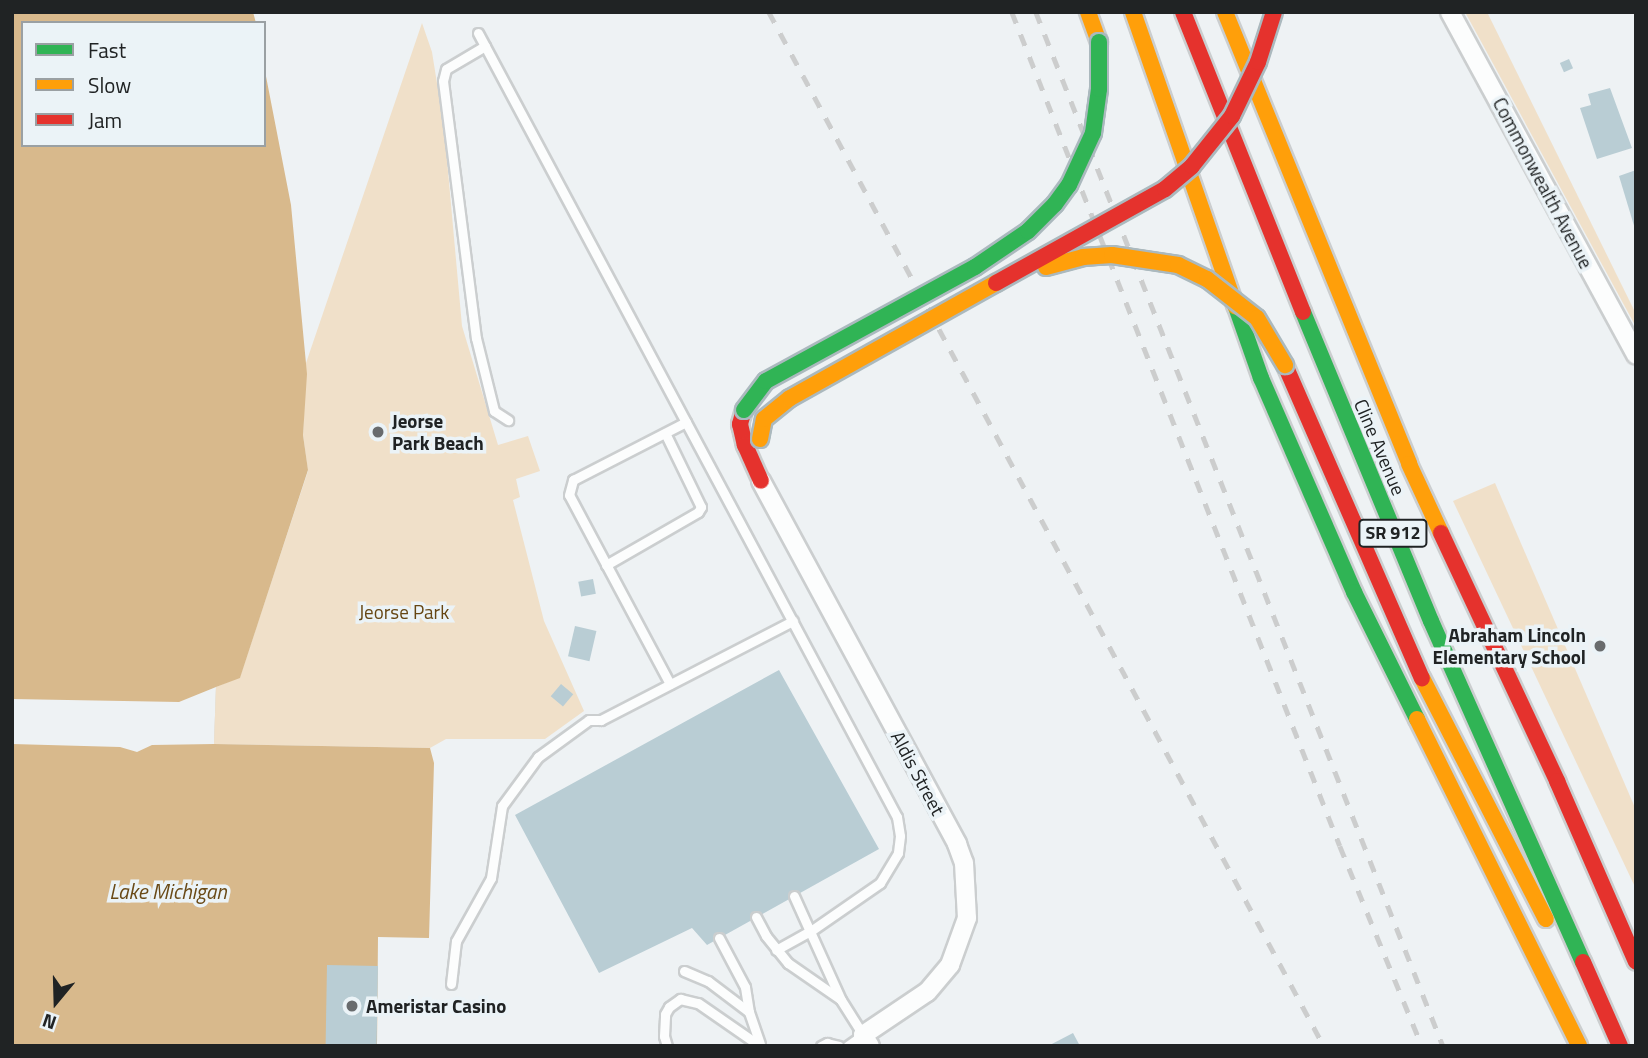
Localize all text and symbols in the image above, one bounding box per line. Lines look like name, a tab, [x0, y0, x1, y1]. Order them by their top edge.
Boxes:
legend	[21, 21, 266, 147]
text: Fast	[88, 34, 126, 66]
text: Slow	[88, 69, 131, 101]
street label: Commonwealth Avenue	[1488, 94, 1598, 272]
text: Jam	[88, 104, 122, 136]
street label: Cline Avenue	[1350, 395, 1410, 499]
place label: Jeorse Park Beach	[392, 410, 484, 454]
marker: Jeorse Park Beach	[370, 424, 386, 440]
road number: SR 912	[1358, 518, 1428, 548]
park label: Jeorse Park	[359, 601, 449, 623]
place label: Abraham Lincoln Elementary School	[1432, 624, 1586, 668]
marker: Abraham Lincoln Elementary School	[1592, 638, 1608, 654]
street label: Aldis Street	[886, 727, 950, 819]
water label: Lake Michigan	[109, 878, 227, 904]
north arrow	[21, 967, 91, 1037]
place label: Ameristar Casino	[366, 995, 506, 1017]
marker: Ameristar Casino	[344, 998, 360, 1014]
text: N	[38, 1006, 60, 1038]

